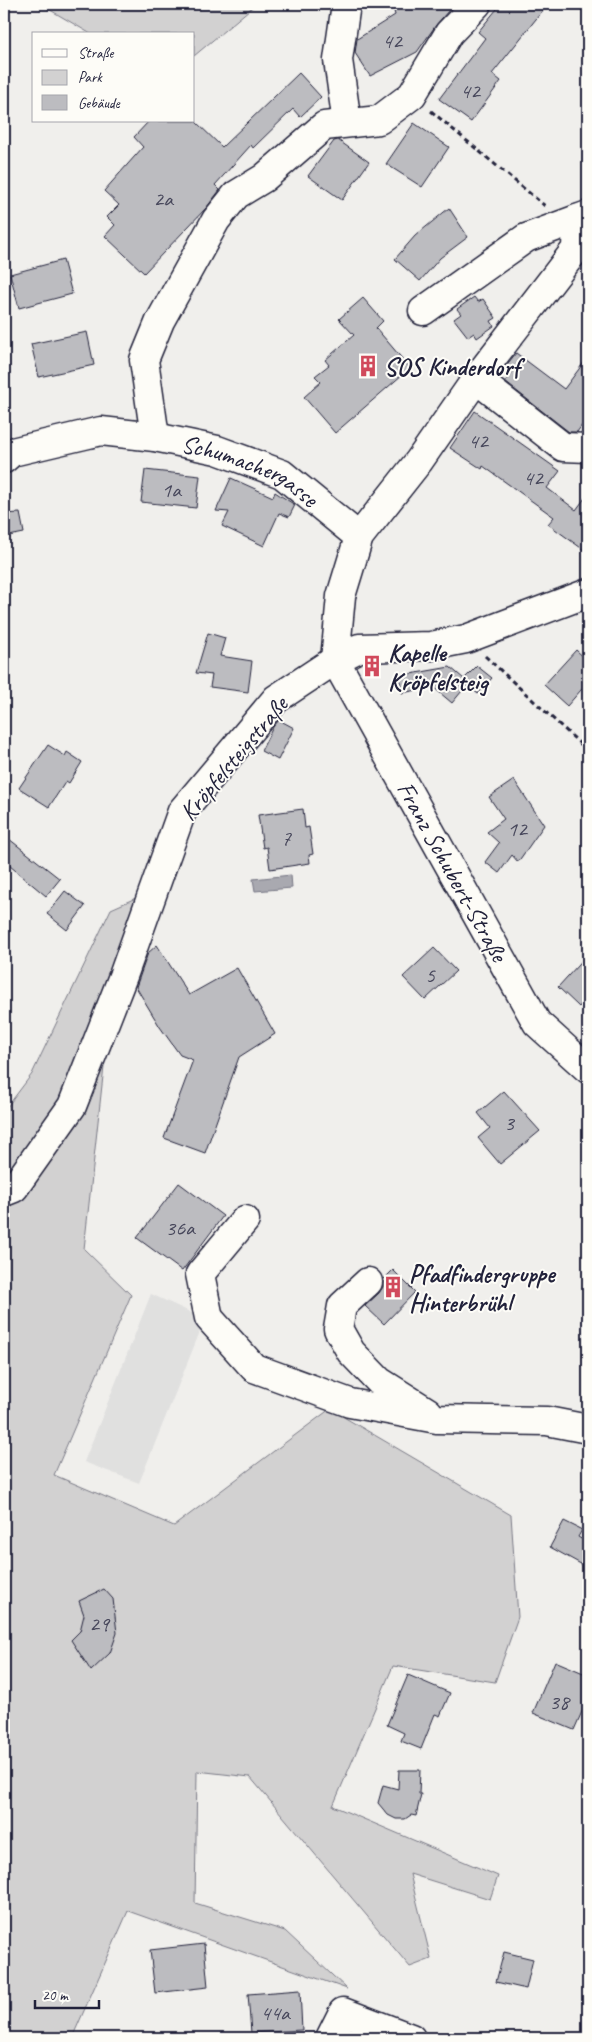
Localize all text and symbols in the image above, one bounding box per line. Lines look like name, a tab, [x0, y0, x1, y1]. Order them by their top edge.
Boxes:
house number: 42	[382, 27, 404, 55]
legend	[32, 32, 195, 122]
text: Straße	[78, 44, 114, 63]
text: Park	[78, 68, 103, 87]
house number: 42	[460, 77, 482, 105]
text: Gebäude	[78, 94, 121, 113]
house number: 2a	[153, 185, 174, 213]
place label: SOS Kinderdorf	[384, 351, 526, 383]
building icon: SOS Kinderdorf	[355, 353, 381, 379]
house number: 42	[468, 427, 490, 455]
street label: Schumachergasse	[179, 428, 326, 515]
house number: 42	[523, 464, 545, 492]
house number: 1a	[161, 476, 182, 504]
place label: Kapelle Kröpfelsteig	[388, 637, 490, 698]
building icon: Kapelle Kröpfelsteig	[359, 653, 385, 679]
street label: Kröpfelsteigstraße	[172, 688, 296, 827]
street label: Franz Schubert-Straße	[389, 776, 516, 969]
house number: 12	[507, 815, 529, 843]
house number: 7	[281, 824, 292, 852]
house number: 5	[425, 961, 436, 989]
house number: 3	[504, 1109, 516, 1137]
house number: 36a	[165, 1214, 196, 1242]
place label: Pfadfindergruppe Hinterbrühl	[409, 1258, 557, 1319]
building icon: Pfadfindergruppe Hinterbrühl	[380, 1274, 406, 1300]
house number: 29	[89, 1610, 111, 1638]
house number: 38	[549, 1688, 571, 1716]
scale bar	[35, 1977, 99, 2009]
text: 20 m	[42, 1986, 69, 2005]
house number: 44a	[260, 1999, 291, 2027]

